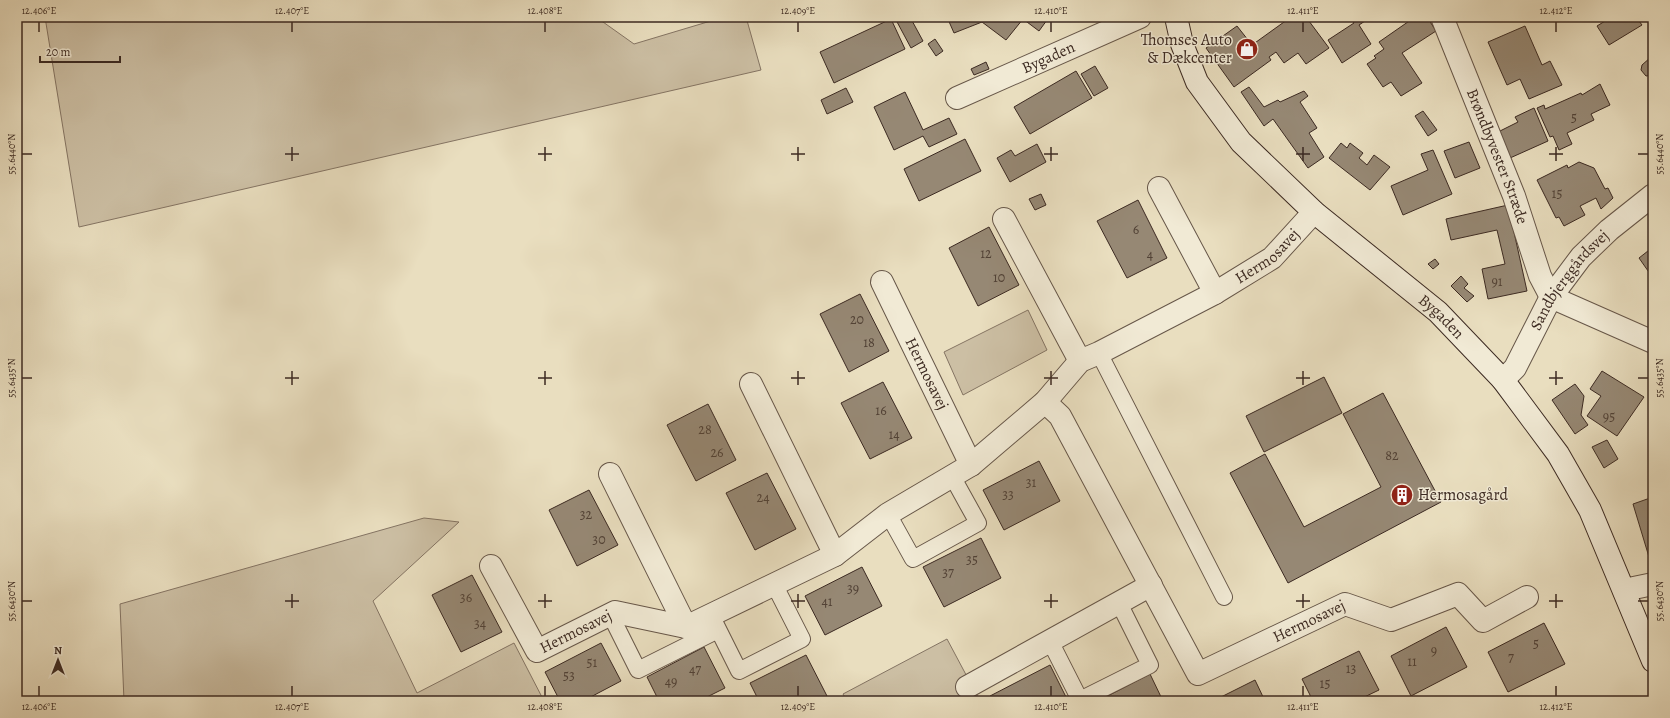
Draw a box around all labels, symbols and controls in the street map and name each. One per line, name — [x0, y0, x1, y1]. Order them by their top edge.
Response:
text: 12.406°E — [22, 4, 56, 17]
text: 12.407°E — [275, 4, 309, 17]
text: 12.408°E — [528, 4, 563, 17]
text: 12.409°E — [781, 4, 815, 17]
text: 12.410°E — [1034, 4, 1068, 17]
text: 12.411°E — [1287, 4, 1319, 17]
text: 12.412°E — [1540, 4, 1573, 17]
place label: Thomses Auto & Dækcenter — [1141, 29, 1232, 69]
street label: Bygaden — [1018, 36, 1079, 79]
shop icon: Thomses Auto & Dækcenter — [1234, 36, 1260, 62]
scale bar — [40, 38, 120, 64]
text: 20 m — [46, 44, 70, 60]
street label: Brøndbyvester Stræde — [1461, 85, 1533, 227]
house number: 5 — [1571, 108, 1577, 127]
text: 55.6440°N — [5, 134, 18, 174]
text: 55.6440°N — [1653, 134, 1666, 174]
house number: 15 — [1552, 184, 1562, 203]
house number: 6 — [1133, 220, 1139, 239]
street label: Hermosavej — [1231, 224, 1305, 289]
street label: Sandbjerggårdsvej — [1525, 225, 1614, 334]
house number: 12 — [980, 244, 992, 263]
house number: 4 — [1147, 245, 1153, 264]
house number: 10 — [993, 268, 1005, 287]
house number: 91 — [1491, 272, 1503, 291]
street label: Bygaden — [1414, 289, 1469, 344]
house number: 20 — [850, 310, 864, 329]
house number: 18 — [863, 333, 875, 352]
street label: Hermosavej — [900, 334, 954, 414]
text: 55.6435°N — [5, 358, 18, 398]
text: 55.6435°N — [1653, 358, 1666, 398]
house number: 16 — [875, 401, 887, 420]
house number: 95 — [1603, 407, 1615, 426]
house number: 28 — [698, 420, 712, 439]
house number: 14 — [888, 425, 900, 444]
house number: 26 — [710, 443, 724, 462]
house number: 82 — [1385, 446, 1399, 465]
house number: 31 — [1026, 473, 1037, 492]
building icon: Hermosagård — [1389, 482, 1415, 508]
place label: Hermosagård — [1418, 484, 1508, 506]
house number: 33 — [1002, 485, 1014, 504]
house number: 24 — [757, 488, 770, 507]
house number: 32 — [580, 505, 593, 524]
house number: 30 — [592, 530, 606, 549]
house number: 35 — [966, 550, 978, 569]
house number: 37 — [942, 563, 954, 582]
house number: 39 — [847, 579, 859, 598]
text: 55.6430°N — [5, 581, 18, 621]
text: 55.6430°N — [1653, 581, 1666, 621]
house number: 36 — [460, 588, 472, 607]
house number: 41 — [821, 592, 833, 611]
street label: Hermosavej — [1269, 594, 1349, 648]
street label: Hermosavej — [536, 604, 616, 659]
house number: 34 — [474, 614, 486, 633]
house number: 5 — [1533, 634, 1539, 653]
north arrow — [38, 640, 78, 680]
house number: 9 — [1431, 641, 1437, 660]
text: N — [54, 643, 62, 658]
house number: 7 — [1508, 648, 1514, 667]
house number: 11 — [1407, 652, 1417, 671]
house number: 51 — [587, 653, 598, 672]
house number: 13 — [1346, 659, 1356, 678]
house number: 47 — [689, 660, 701, 679]
house number: 53 — [563, 666, 575, 685]
house number: 49 — [665, 672, 677, 691]
house number: 15 — [1320, 674, 1330, 693]
text: 12.406°E — [22, 700, 56, 713]
text: 12.407°E — [275, 700, 309, 713]
text: 12.408°E — [528, 700, 563, 713]
text: 12.409°E — [781, 700, 815, 713]
text: 12.410°E — [1034, 700, 1068, 713]
text: 12.411°E — [1287, 700, 1319, 713]
text: 12.412°E — [1540, 700, 1573, 713]

